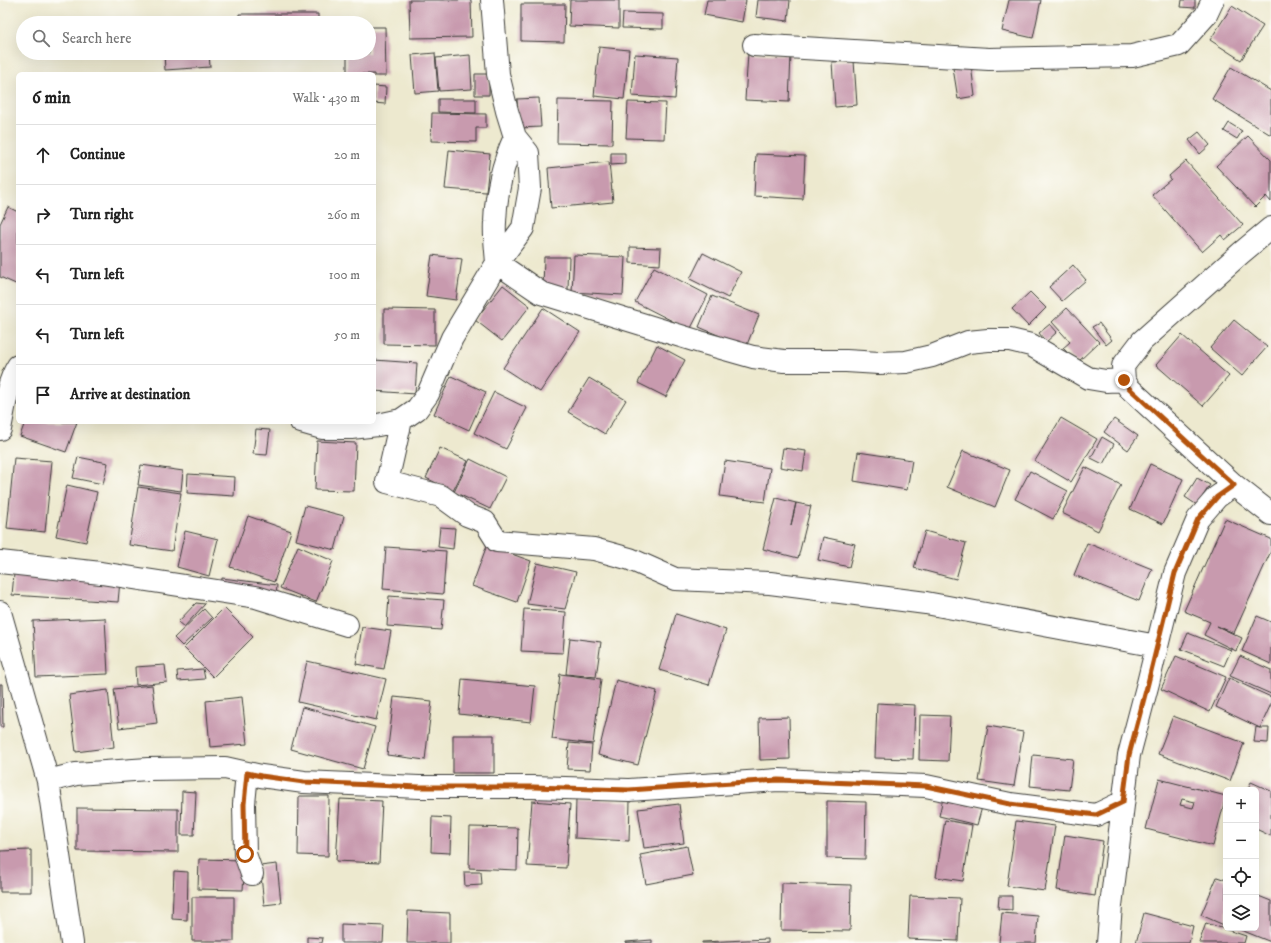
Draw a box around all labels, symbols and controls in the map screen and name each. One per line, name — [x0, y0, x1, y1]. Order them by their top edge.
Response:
search box — [16, 16, 376, 60]
icon: search — [30, 27, 52, 49]
text: Search here — [62, 29, 131, 48]
text: 6 min — [32, 87, 71, 109]
text: Walk · 430 m — [292, 90, 360, 106]
icon: ahead — [32, 144, 54, 166]
text: Continue — [70, 145, 125, 164]
text: 20 m — [334, 147, 360, 163]
icon: right — [32, 204, 54, 226]
text: Turn right — [70, 205, 133, 224]
text: 260 m — [327, 207, 360, 223]
icon: left — [32, 264, 54, 286]
text: Turn left — [70, 265, 124, 284]
text: 100 m — [329, 267, 360, 283]
icon: left — [32, 324, 54, 346]
text: Turn left — [70, 325, 124, 344]
text: 50 m — [334, 327, 360, 343]
route end — [1115, 371, 1133, 389]
icon: arrive — [32, 384, 54, 406]
text: Arrive at destination — [70, 385, 190, 404]
map controls — [1223, 787, 1259, 931]
button: + — [1223, 787, 1259, 823]
button: − — [1223, 823, 1259, 859]
route start — [236, 845, 254, 863]
button: locate — [1223, 859, 1259, 895]
button: layers — [1223, 895, 1259, 931]

